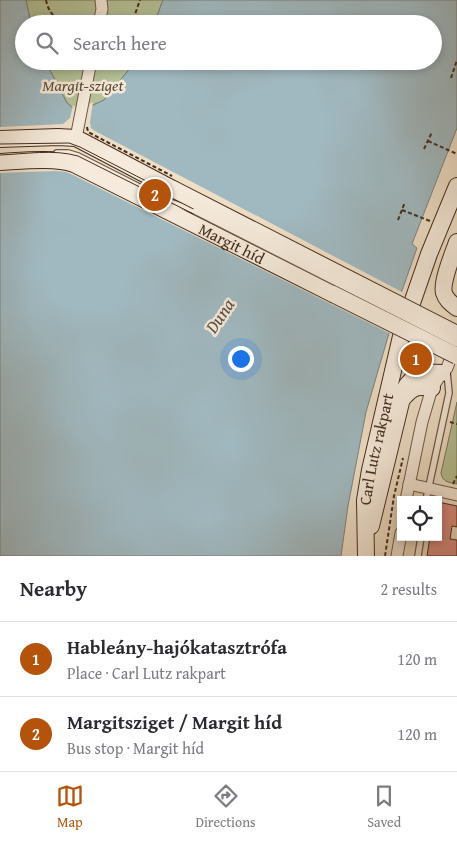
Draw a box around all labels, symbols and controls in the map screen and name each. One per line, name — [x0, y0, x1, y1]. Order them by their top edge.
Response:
search box — [15, 15, 442, 70]
icon: search — [33, 29, 61, 57]
text: Search here — [73, 29, 167, 57]
park label: Margit-sziget — [42, 73, 125, 97]
pin: 2 — [139, 176, 171, 214]
street label: Margit híd — [195, 217, 269, 270]
water label: Duna — [198, 292, 241, 339]
pin: 1 — [400, 340, 432, 378]
your location — [228, 346, 254, 372]
street label: Carl Lutz rakpart — [353, 390, 400, 505]
map controls — [397, 496, 442, 541]
button: locate — [397, 496, 442, 541]
text: Nearby — [20, 573, 87, 604]
text: 2 results — [380, 577, 437, 601]
text: Hableány-hajókatasztrófa — [67, 633, 287, 661]
text: 1 — [32, 647, 40, 671]
text: 120 m — [397, 647, 437, 671]
text: Place · Carl Lutz rakpart — [67, 661, 226, 685]
text: Margitsziget / Margit híd — [67, 708, 282, 736]
text: 2 — [32, 722, 40, 746]
text: 120 m — [397, 722, 437, 746]
text: Bus stop · Margit híd — [67, 736, 204, 760]
tab: Map — [56, 782, 84, 832]
tab: Directions — [195, 782, 256, 832]
tab: Saved — [367, 782, 401, 832]

